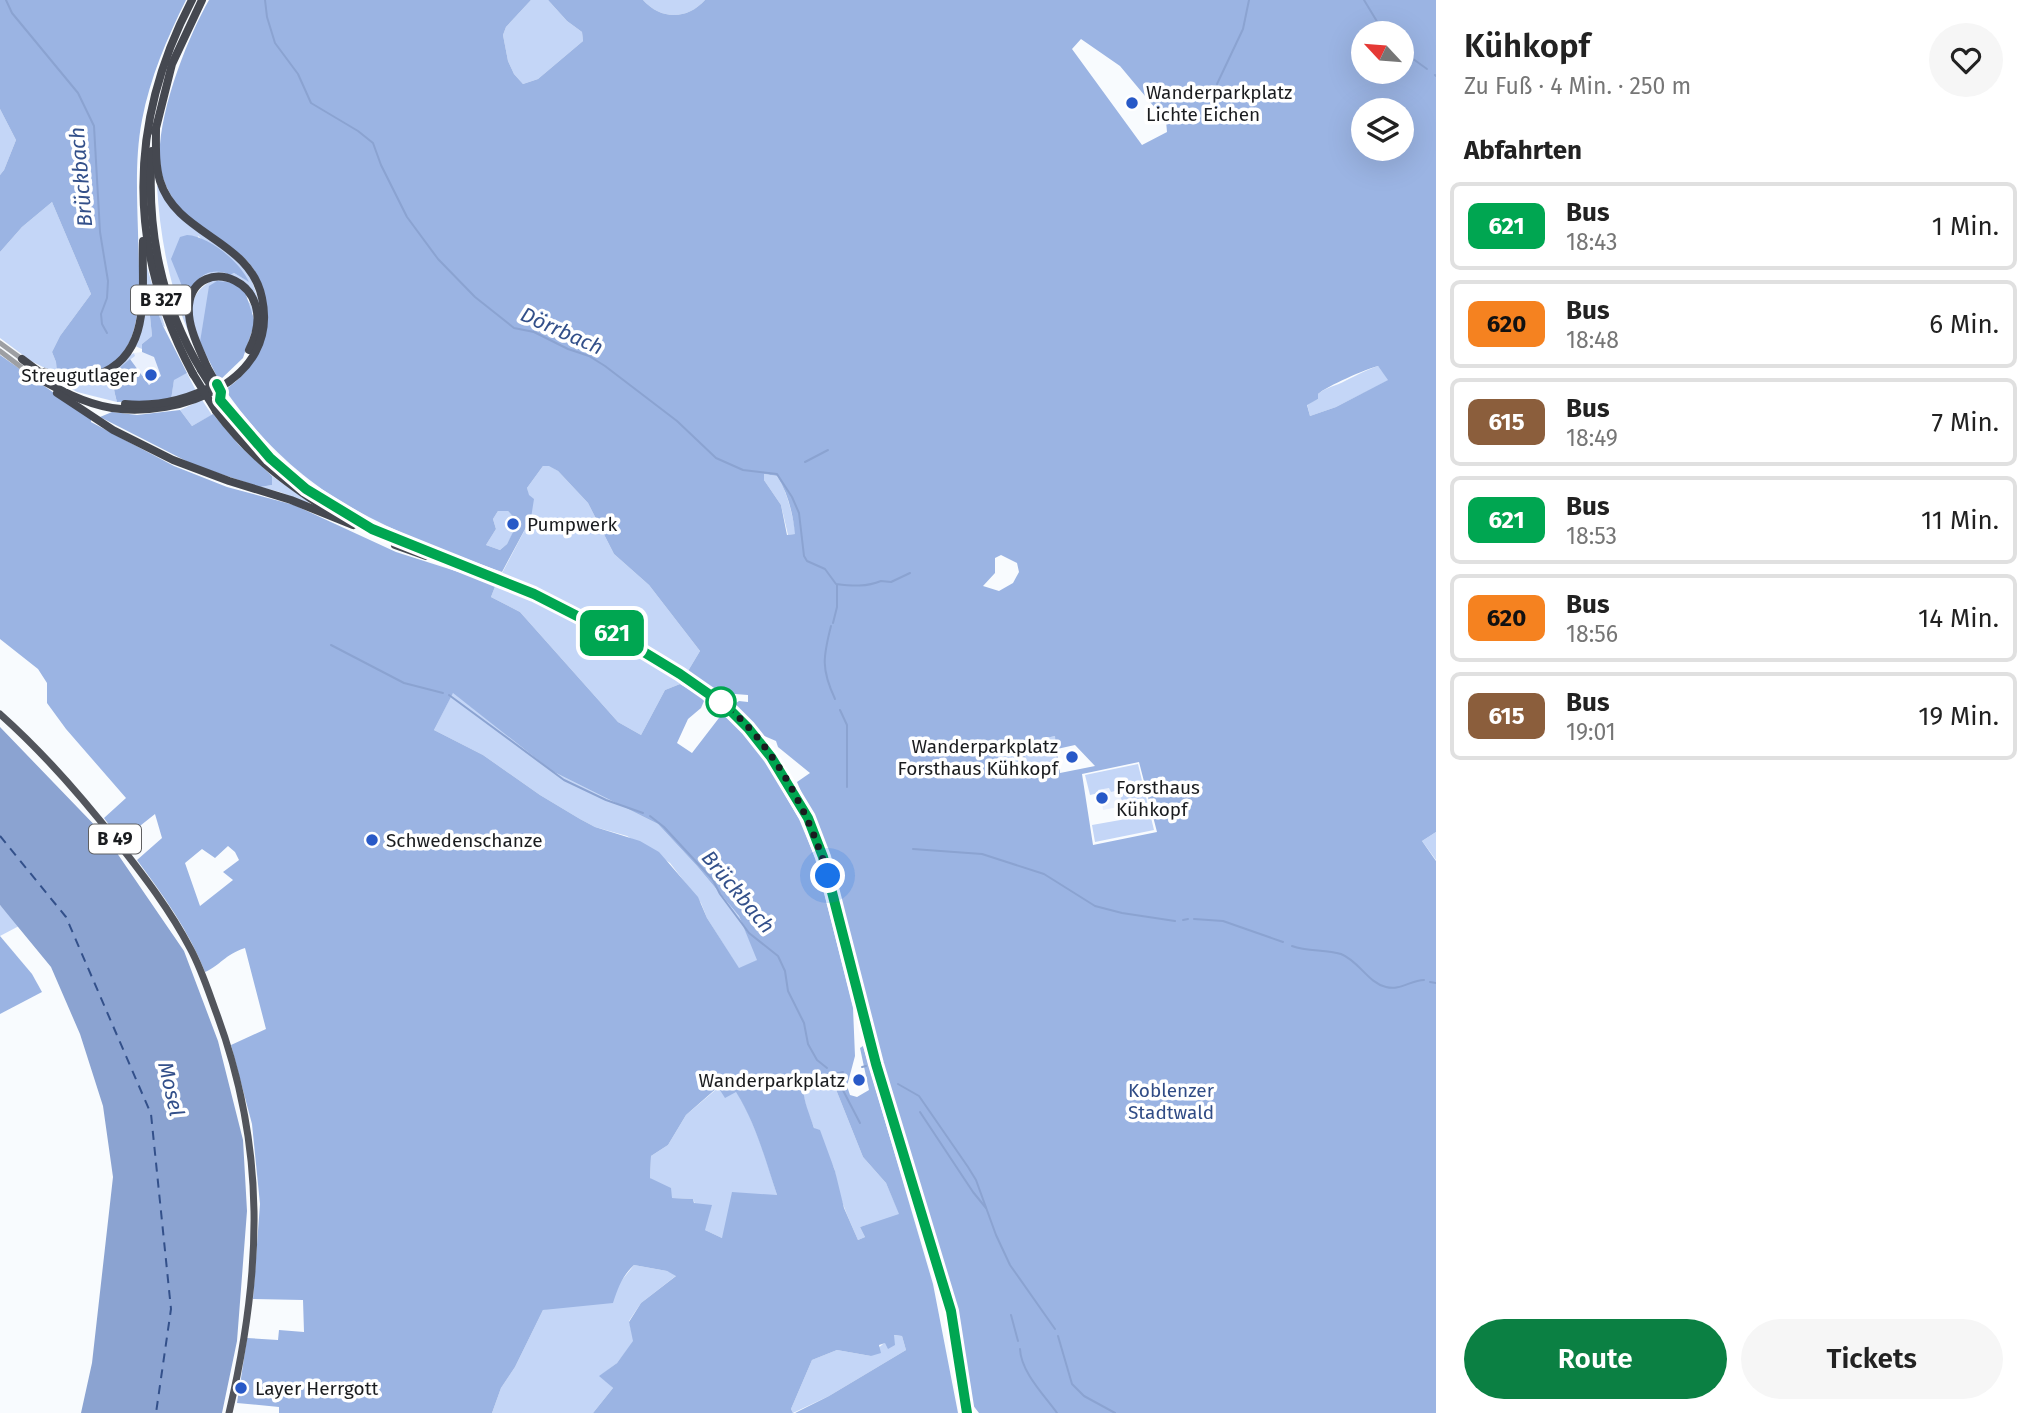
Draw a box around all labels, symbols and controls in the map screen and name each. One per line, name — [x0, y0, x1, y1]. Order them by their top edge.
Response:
north arrow — [1351, 21, 1414, 84]
map controls — [1351, 21, 1414, 161]
button: heart — [1929, 23, 2003, 97]
text: Kühkopf — [1464, 26, 1590, 66]
text: Zu Fuß · 4 Min. · 250 m — [1464, 72, 1691, 100]
place label: Wanderparkplatz Lichte Eichen — [1146, 81, 1292, 126]
marker: Wanderparkplatz Lichte Eichen — [1124, 95, 1140, 111]
button: layers — [1351, 98, 1414, 161]
water label: Brückbach — [64, 126, 98, 228]
text: Abfahrten — [1464, 135, 1582, 166]
text: Bus — [1566, 197, 1609, 228]
text: 1 Min. — [1932, 211, 1999, 242]
text: 621 — [1488, 212, 1525, 240]
text: 18:43 — [1566, 228, 1617, 256]
road number: B 327 — [131, 286, 191, 314]
text: Bus — [1566, 295, 1609, 326]
water label: Dörrbach — [517, 301, 607, 361]
text: 6 Min. — [1929, 309, 1999, 340]
text: 620 — [1487, 310, 1526, 338]
text: 18:48 — [1566, 326, 1619, 354]
place label: Streugutlager — [21, 364, 138, 387]
marker: Streugutlager — [143, 367, 159, 383]
text: Bus — [1566, 393, 1609, 424]
text: 7 Min. — [1932, 407, 1999, 438]
text: 615 — [1488, 408, 1525, 436]
text: 18:49 — [1566, 424, 1618, 452]
text: Bus — [1566, 491, 1609, 522]
text: 11 Min. — [1921, 505, 1999, 536]
text: 621 — [1488, 506, 1525, 534]
place label: Pumpwerk — [527, 513, 617, 536]
marker: Pumpwerk — [505, 516, 521, 532]
text: 18:53 — [1566, 522, 1617, 550]
text: Bus — [1566, 589, 1609, 620]
text: 14 Min. — [1918, 603, 1999, 634]
text: 620 — [1487, 604, 1526, 632]
line badge: 621 — [572, 610, 652, 656]
text: 621 — [594, 619, 630, 647]
text: 18:56 — [1566, 620, 1618, 648]
unlabelled marker — [706, 687, 736, 717]
text: Bus — [1566, 687, 1609, 718]
text: 19 Min. — [1918, 701, 1999, 732]
text: 615 — [1488, 702, 1525, 730]
text: 19:01 — [1566, 718, 1616, 746]
place label: Wanderparkplatz Forsthaus Kühkopf — [898, 735, 1060, 780]
marker: Wanderparkplatz Forsthaus Kühkopf — [1064, 749, 1080, 765]
place label: Forsthaus Kühkopf — [1116, 776, 1200, 821]
marker: Forsthaus Kühkopf — [1094, 790, 1110, 806]
road number: B 49 — [89, 824, 141, 854]
place label: Schwedenschanze — [386, 829, 543, 852]
marker: Schwedenschanze — [364, 832, 380, 848]
water label: Brückbach — [696, 845, 780, 939]
your location — [810, 858, 845, 893]
water label: Mosel — [152, 1059, 190, 1119]
place label: Wanderparkplatz — [699, 1069, 845, 1092]
marker: Wanderparkplatz — [851, 1072, 867, 1088]
park label: Koblenzer Stadtwald — [1128, 1079, 1215, 1124]
button: Route — [1464, 1319, 1727, 1399]
button: Tickets — [1741, 1319, 2003, 1399]
place label: Layer Herrgott — [255, 1377, 379, 1400]
marker: Layer Herrgott — [233, 1380, 249, 1396]

